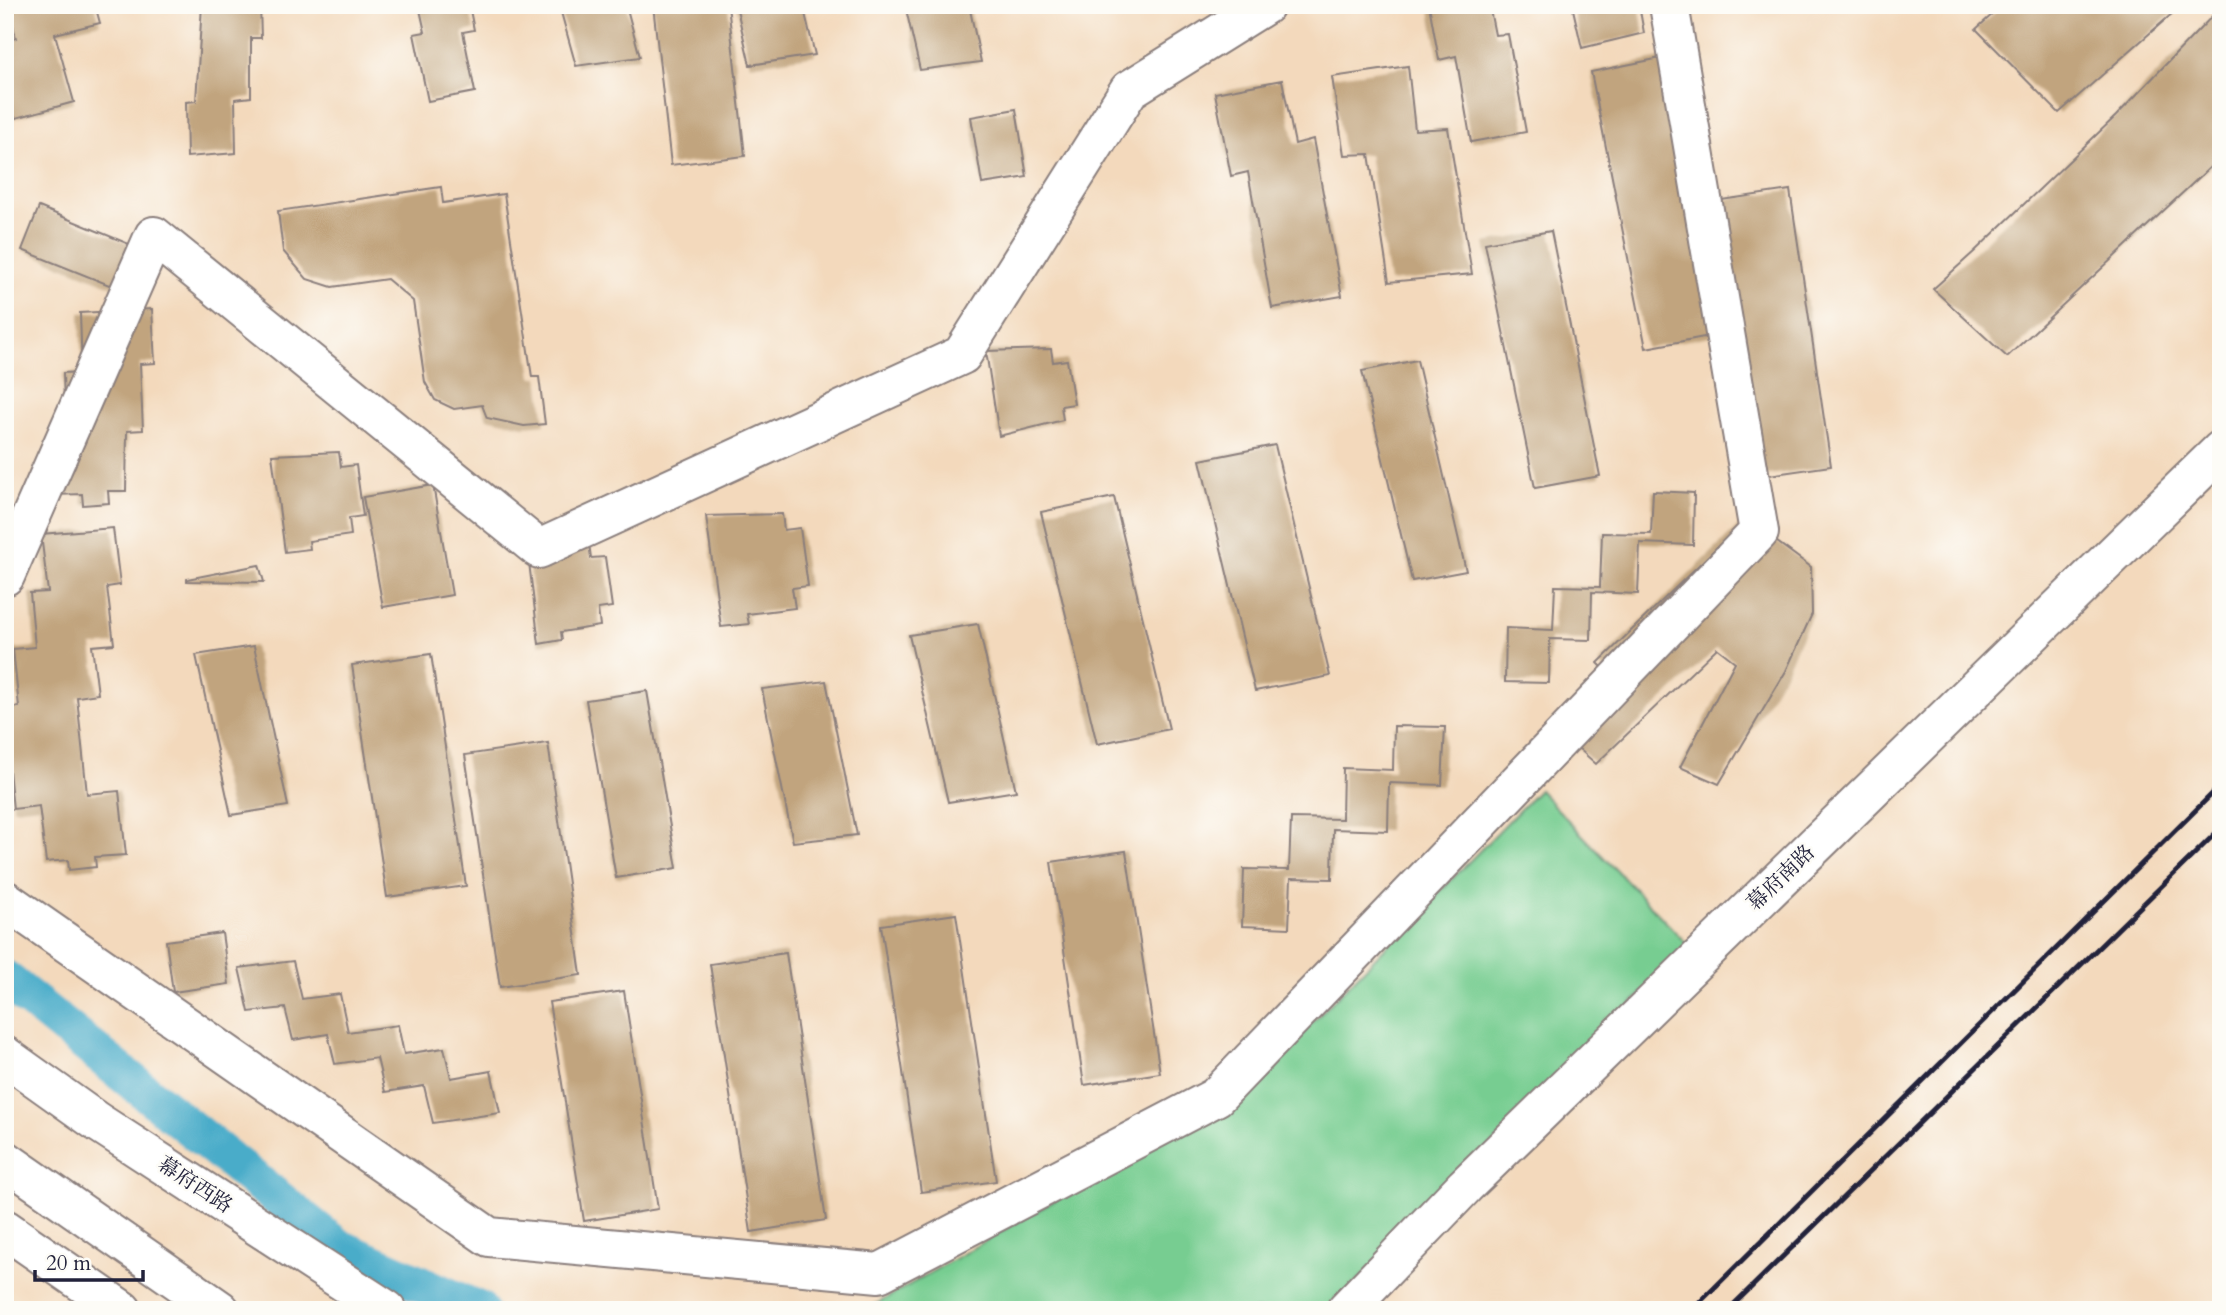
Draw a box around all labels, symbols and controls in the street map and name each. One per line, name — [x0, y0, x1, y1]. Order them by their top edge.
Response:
street label: 幕府南路 — [1741, 838, 1821, 918]
street label: 幕府西路 — [152, 1150, 238, 1220]
scale bar — [35, 1238, 144, 1282]
text: 20 m — [46, 1249, 91, 1278]

